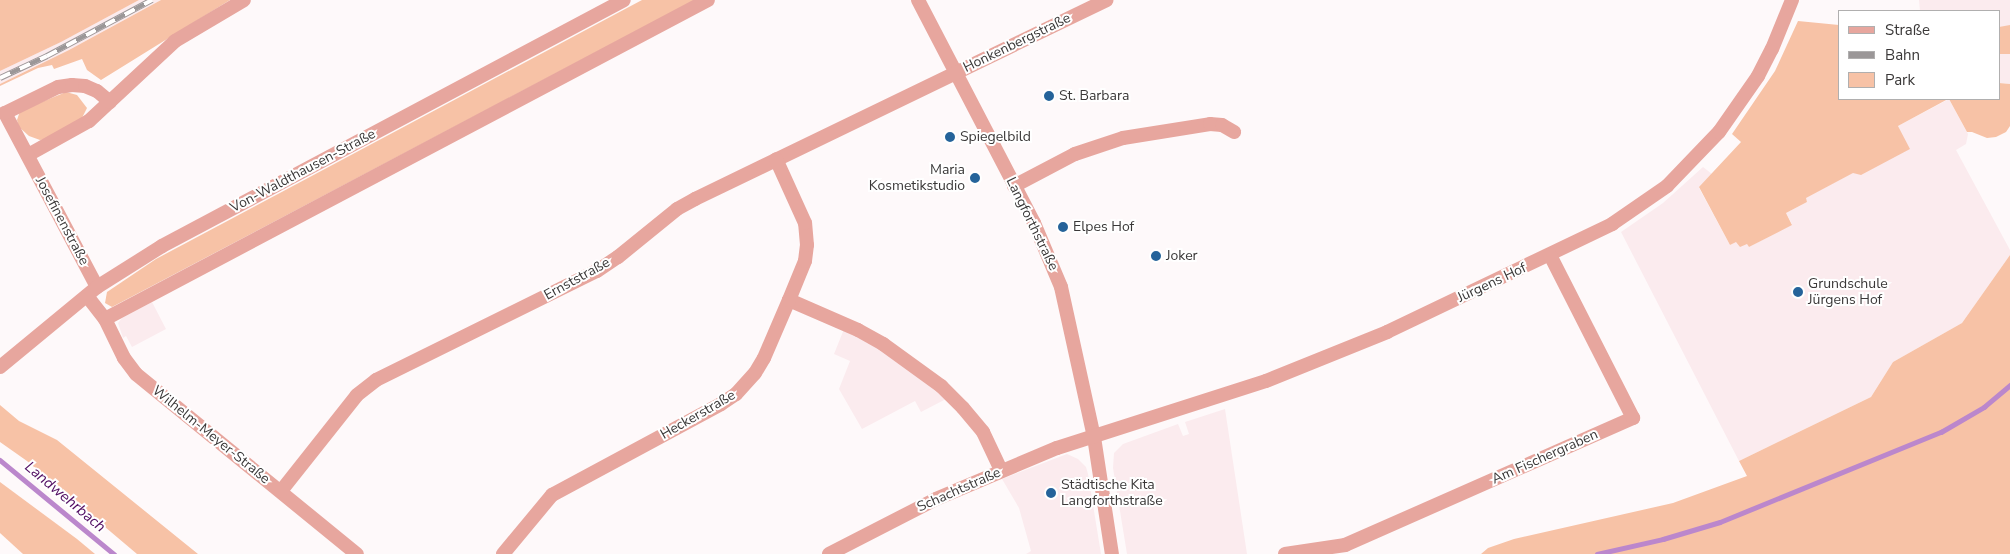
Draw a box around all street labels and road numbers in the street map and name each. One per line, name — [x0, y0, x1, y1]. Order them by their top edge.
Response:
street label: Honkenbergstraße — [961, 10, 1073, 76]
street label: Von-Waldthausen-Straße — [228, 126, 378, 216]
street label: Josefinenstraße — [32, 174, 92, 268]
street label: Langforthstraße — [1002, 175, 1062, 273]
street label: Ernststraße — [541, 254, 613, 304]
street label: Jürgens Hof — [1455, 260, 1529, 306]
street label: Wilhelm-Meyer-Straße — [149, 382, 273, 488]
street label: Heckerstraße — [658, 387, 738, 443]
street label: Am Fischergraben — [1489, 426, 1601, 488]
street label: Schachtstraße — [915, 464, 1003, 516]

